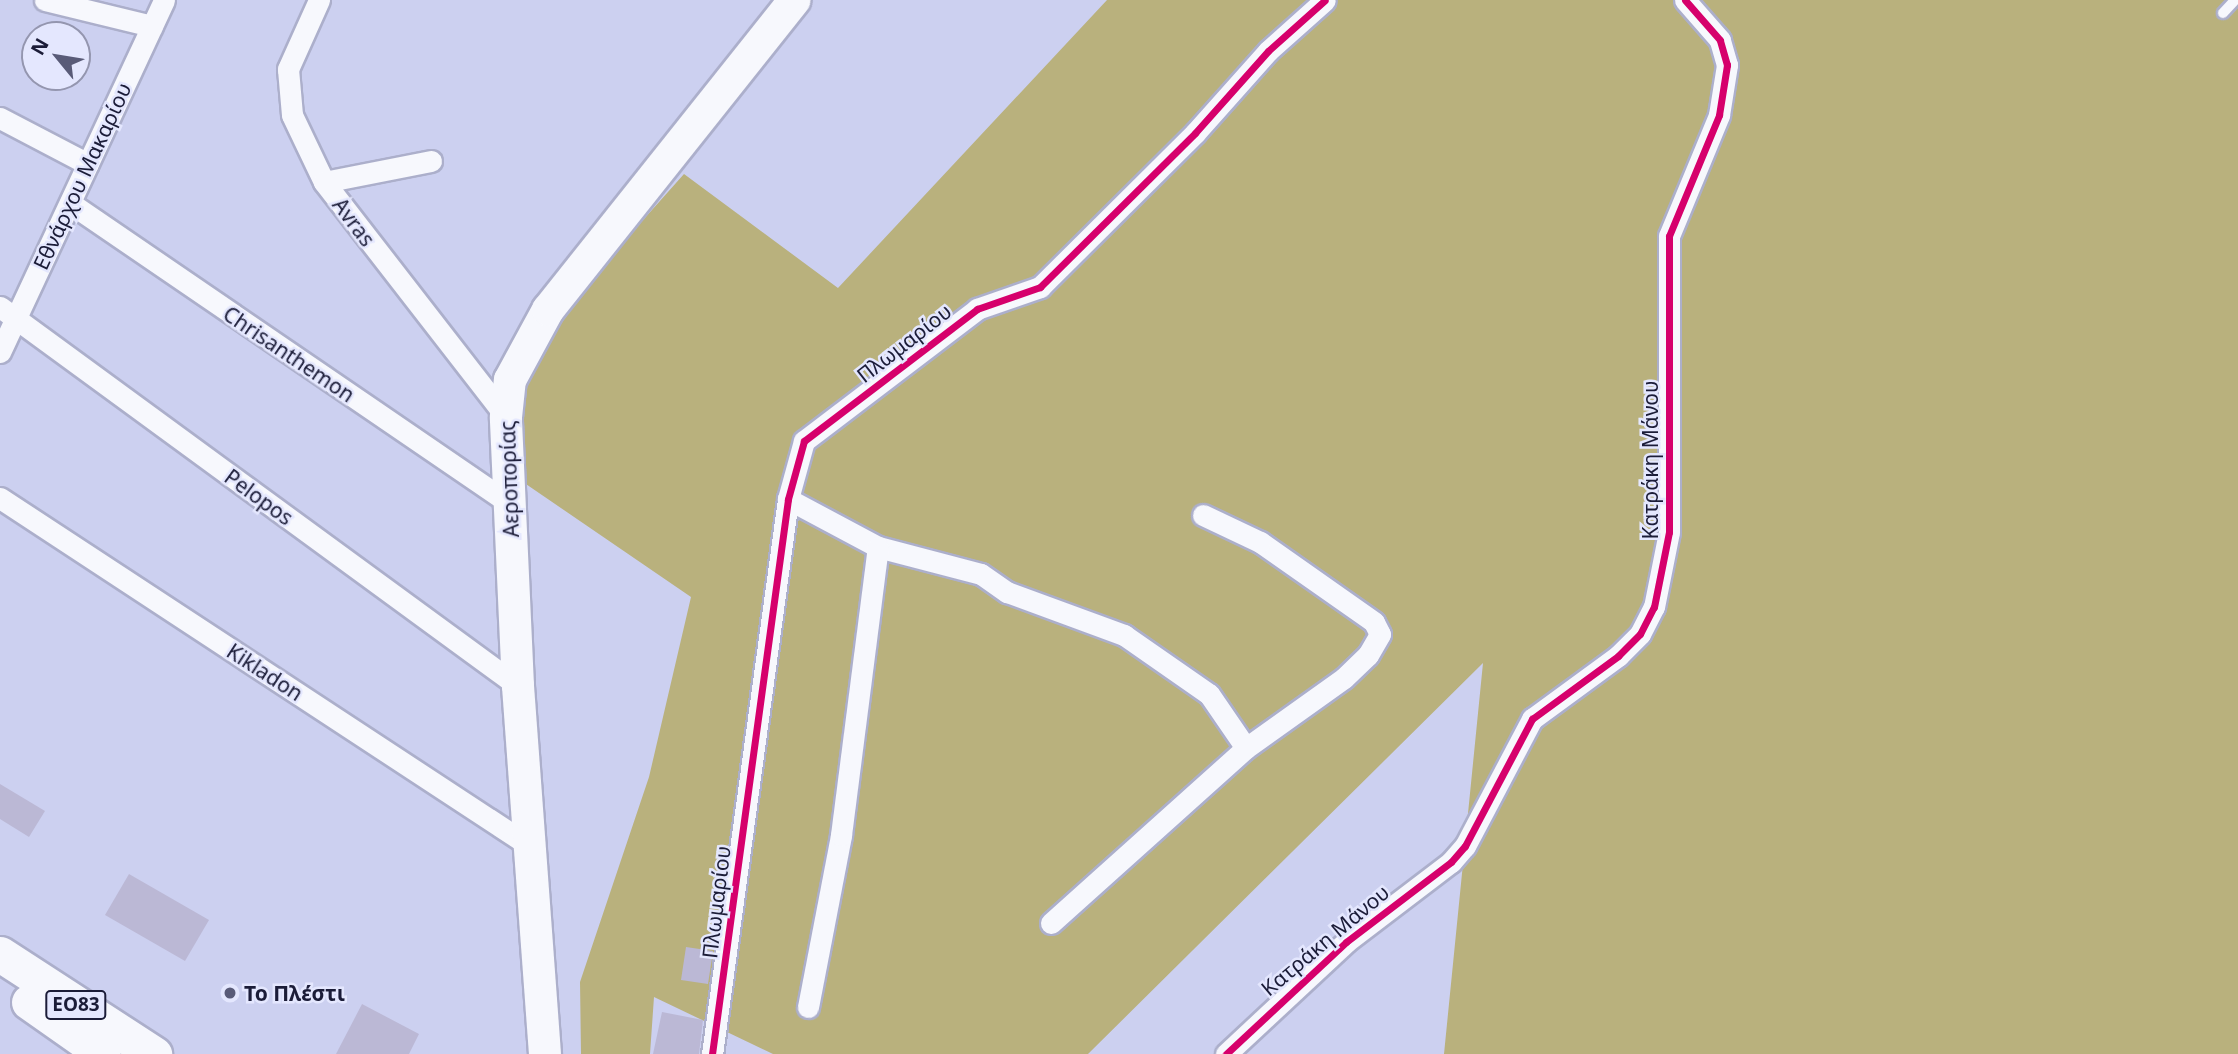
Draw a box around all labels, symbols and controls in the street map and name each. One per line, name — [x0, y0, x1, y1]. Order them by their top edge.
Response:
north arrow — [21, 21, 91, 91]
text: N — [24, 33, 55, 60]
street label: Εθνάρχου Μακαρίου — [28, 78, 136, 274]
street label: Avras — [328, 193, 380, 251]
street label: Πλωμαρίου — [852, 298, 956, 388]
street label: Chrisanthemon — [219, 301, 359, 407]
street label: Κατράκη Μάνου — [1637, 380, 1663, 540]
street label: Αεροπορίας — [494, 420, 524, 538]
street label: Pelopos — [220, 464, 298, 530]
street label: Kikladon — [222, 638, 308, 706]
street label: Πλωμαρίου — [697, 844, 735, 960]
street label: Κατράκη Μάνου — [1256, 879, 1394, 1001]
place label: Το Πλέστι — [244, 980, 345, 1006]
marker: Το Πλέστι — [222, 985, 238, 1001]
road number: ΕΟ83 — [44, 990, 108, 1021]

